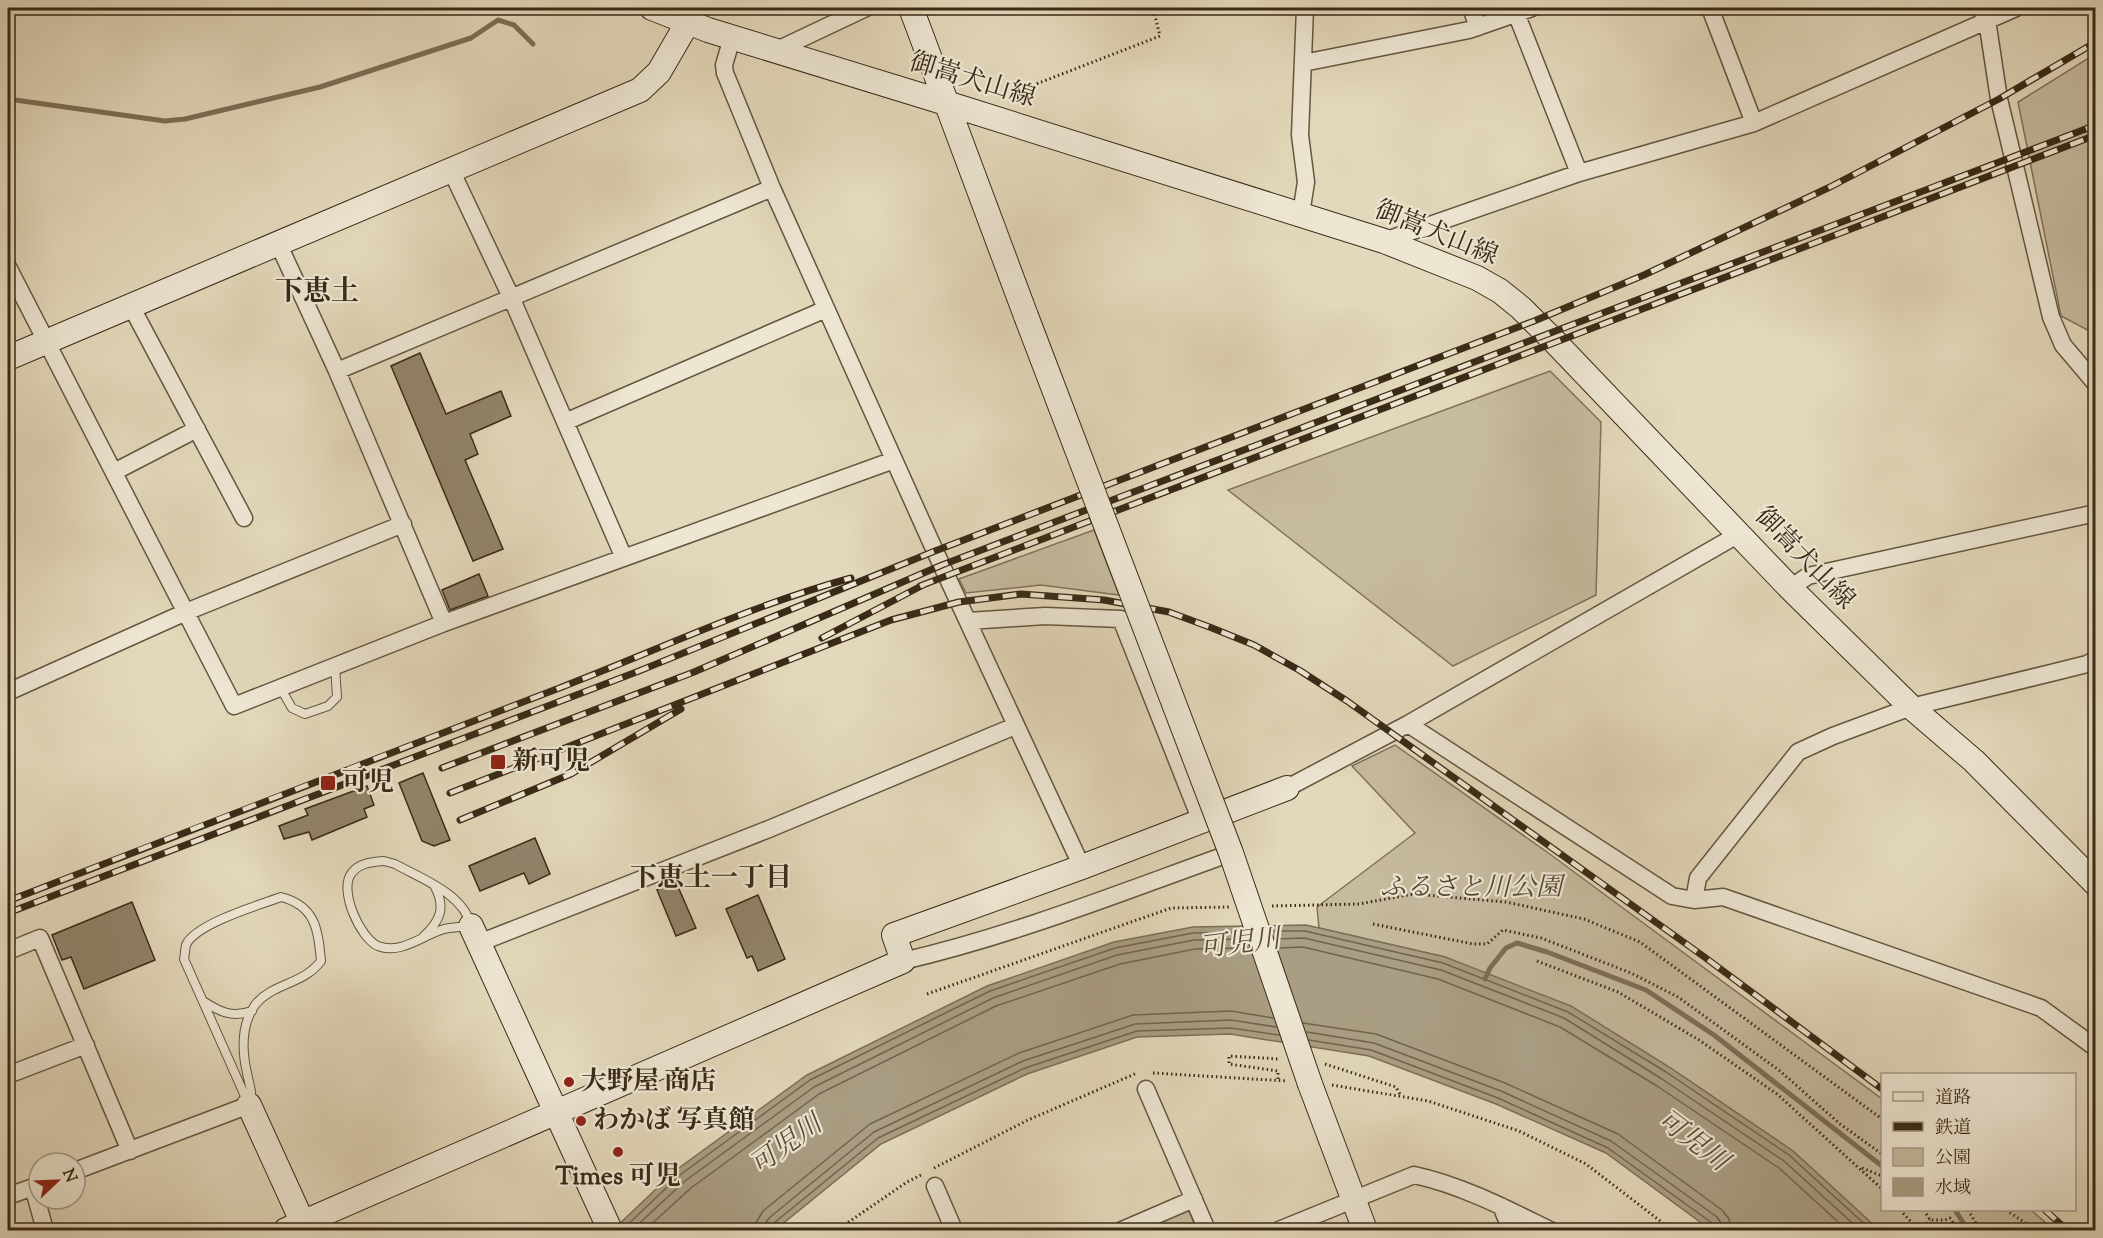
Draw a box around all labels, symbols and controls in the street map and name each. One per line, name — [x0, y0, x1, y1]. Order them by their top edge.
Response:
street label: 御嵩犬山線 — [904, 44, 1040, 118]
street label: 御嵩犬山線 — [1369, 192, 1503, 276]
district label: 下恵土 — [275, 273, 359, 313]
street label: 御嵩犬山線 — [1746, 499, 1862, 619]
place label: 新可児 — [512, 744, 590, 781]
marker: 新可児 — [489, 753, 507, 771]
place label: 可児 — [342, 765, 394, 802]
marker: 可児 — [319, 774, 337, 792]
district label: 下恵土一丁目 — [630, 860, 792, 899]
park label: ふるさと川公園 — [1380, 870, 1566, 907]
water label: 可児川 — [1197, 920, 1286, 969]
place label: 大野屋 商店 — [581, 1064, 717, 1101]
legend — [1881, 1073, 2076, 1211]
marker: 大野屋 商店 — [562, 1075, 576, 1089]
text: 道路 — [1935, 1086, 1971, 1112]
water label: 可児川 — [1648, 1102, 1738, 1184]
place label: わかば 写真館 — [593, 1103, 755, 1140]
water label: 可児川 — [743, 1105, 834, 1186]
marker: わかば 写真館 — [574, 1114, 588, 1128]
text: 鉄道 — [1935, 1116, 1971, 1142]
marker: Times 可児 — [611, 1145, 625, 1159]
text: 公園 — [1935, 1146, 1971, 1172]
north arrow — [27, 1151, 87, 1211]
place label: Times 可児 — [555, 1159, 681, 1196]
text: N — [55, 1166, 82, 1187]
text: 水域 — [1935, 1176, 1971, 1202]

